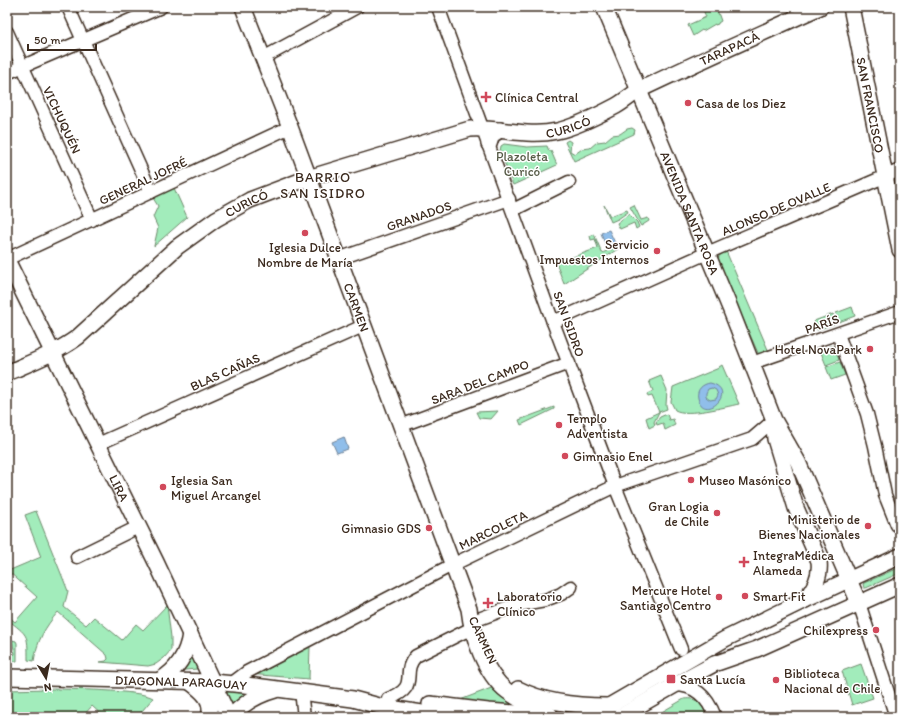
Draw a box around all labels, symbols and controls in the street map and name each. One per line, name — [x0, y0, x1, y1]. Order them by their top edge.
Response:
scale bar — [28, 26, 96, 52]
street label: TARAPACÁ — [697, 28, 762, 68]
text: 50 m — [34, 33, 60, 47]
street label: SAN FRANCISCO — [854, 56, 888, 154]
street label: VICHUQUÉN — [40, 84, 84, 156]
place label: Clínica Central — [495, 90, 579, 105]
marker: Clínica Central — [480, 91, 492, 103]
place label: Casa de los Diez — [696, 96, 786, 111]
marker: Casa de los Diez — [683, 98, 693, 108]
street label: CURICÓ — [545, 112, 593, 140]
park label: Plazoleta Curicó — [496, 149, 548, 179]
street label: AVENIDA SANTA ROSA — [658, 149, 723, 277]
street label: GENERAL JOFRÉ — [97, 154, 189, 208]
district label: BARRIO SAN ISIDRO — [280, 169, 366, 202]
street label: ALONSO DE OVALLE — [719, 179, 833, 239]
street label: CURICÓ — [222, 186, 270, 220]
street label: GRANADOS — [385, 198, 453, 234]
marker: Iglesia Dulce Nombre de María — [300, 228, 310, 238]
place label: Servicio Impuestos Internos — [539, 237, 649, 267]
place label: Iglesia Dulce Nombre de María — [257, 240, 353, 270]
marker: Servicio Impuestos Internos — [652, 246, 662, 256]
street label: CARMEN — [341, 281, 373, 334]
street label: SAN ISIDRO — [550, 289, 588, 359]
street label: PARÍS — [803, 311, 841, 337]
place label: Hotel NovaPark — [775, 342, 862, 357]
marker: Hotel NovaPark — [865, 344, 875, 354]
street label: BLAS CAÑAS — [188, 350, 262, 394]
street label: SARA DEL CAMPO — [429, 356, 531, 408]
place label: Templo Adventista — [567, 411, 628, 441]
marker: Templo Adventista — [554, 420, 564, 430]
place label: Gimnasio Enel — [573, 449, 653, 464]
marker: Gimnasio Enel — [560, 451, 570, 461]
street label: LIRA — [107, 472, 133, 504]
place label: Iglesia San Miguel Arcangel — [171, 473, 261, 503]
place label: Museo Masónico — [699, 473, 791, 488]
marker: Museo Masónico — [686, 475, 696, 485]
marker: Iglesia San Miguel Arcangel — [158, 482, 168, 492]
place label: Gran Logia de Chile — [648, 499, 709, 529]
street label: MARCOLETA — [457, 507, 530, 553]
marker: Gran Logia de Chile — [712, 508, 722, 518]
place label: Ministerio de Bienes Nacionales — [758, 512, 860, 542]
place label: Gimnasio GDS — [341, 521, 421, 536]
marker: Ministerio de Bienes Nacionales — [863, 521, 873, 531]
marker: Gimnasio GDS — [424, 523, 434, 533]
place label: IntegraMédica Alameda — [753, 548, 834, 578]
marker: IntegraMédica Alameda — [738, 556, 750, 568]
place label: Mercure Hotel Santiago Centro — [620, 583, 711, 613]
place label: Laboratorio Clínico — [497, 589, 562, 619]
place label: Smart Fit — [753, 589, 806, 604]
marker: Smart Fit — [740, 591, 750, 601]
marker: Mercure Hotel Santiago Centro — [714, 592, 724, 602]
marker: Laboratorio Clínico — [482, 597, 494, 609]
street label: CARMEN — [465, 614, 501, 666]
place label: Chilexpress — [803, 623, 868, 638]
marker: Chilexpress — [871, 625, 881, 635]
north arrow — [26, 658, 66, 698]
place label: Biblioteca Nacional de Chile — [784, 666, 880, 696]
street label: DIAGONAL PARAGUAY — [115, 672, 248, 693]
place label: Santa Lucía — [680, 672, 746, 687]
marker: Santa Lucía — [665, 673, 677, 685]
marker: Biblioteca Nacional de Chile — [771, 675, 781, 685]
text: N — [43, 680, 52, 694]

